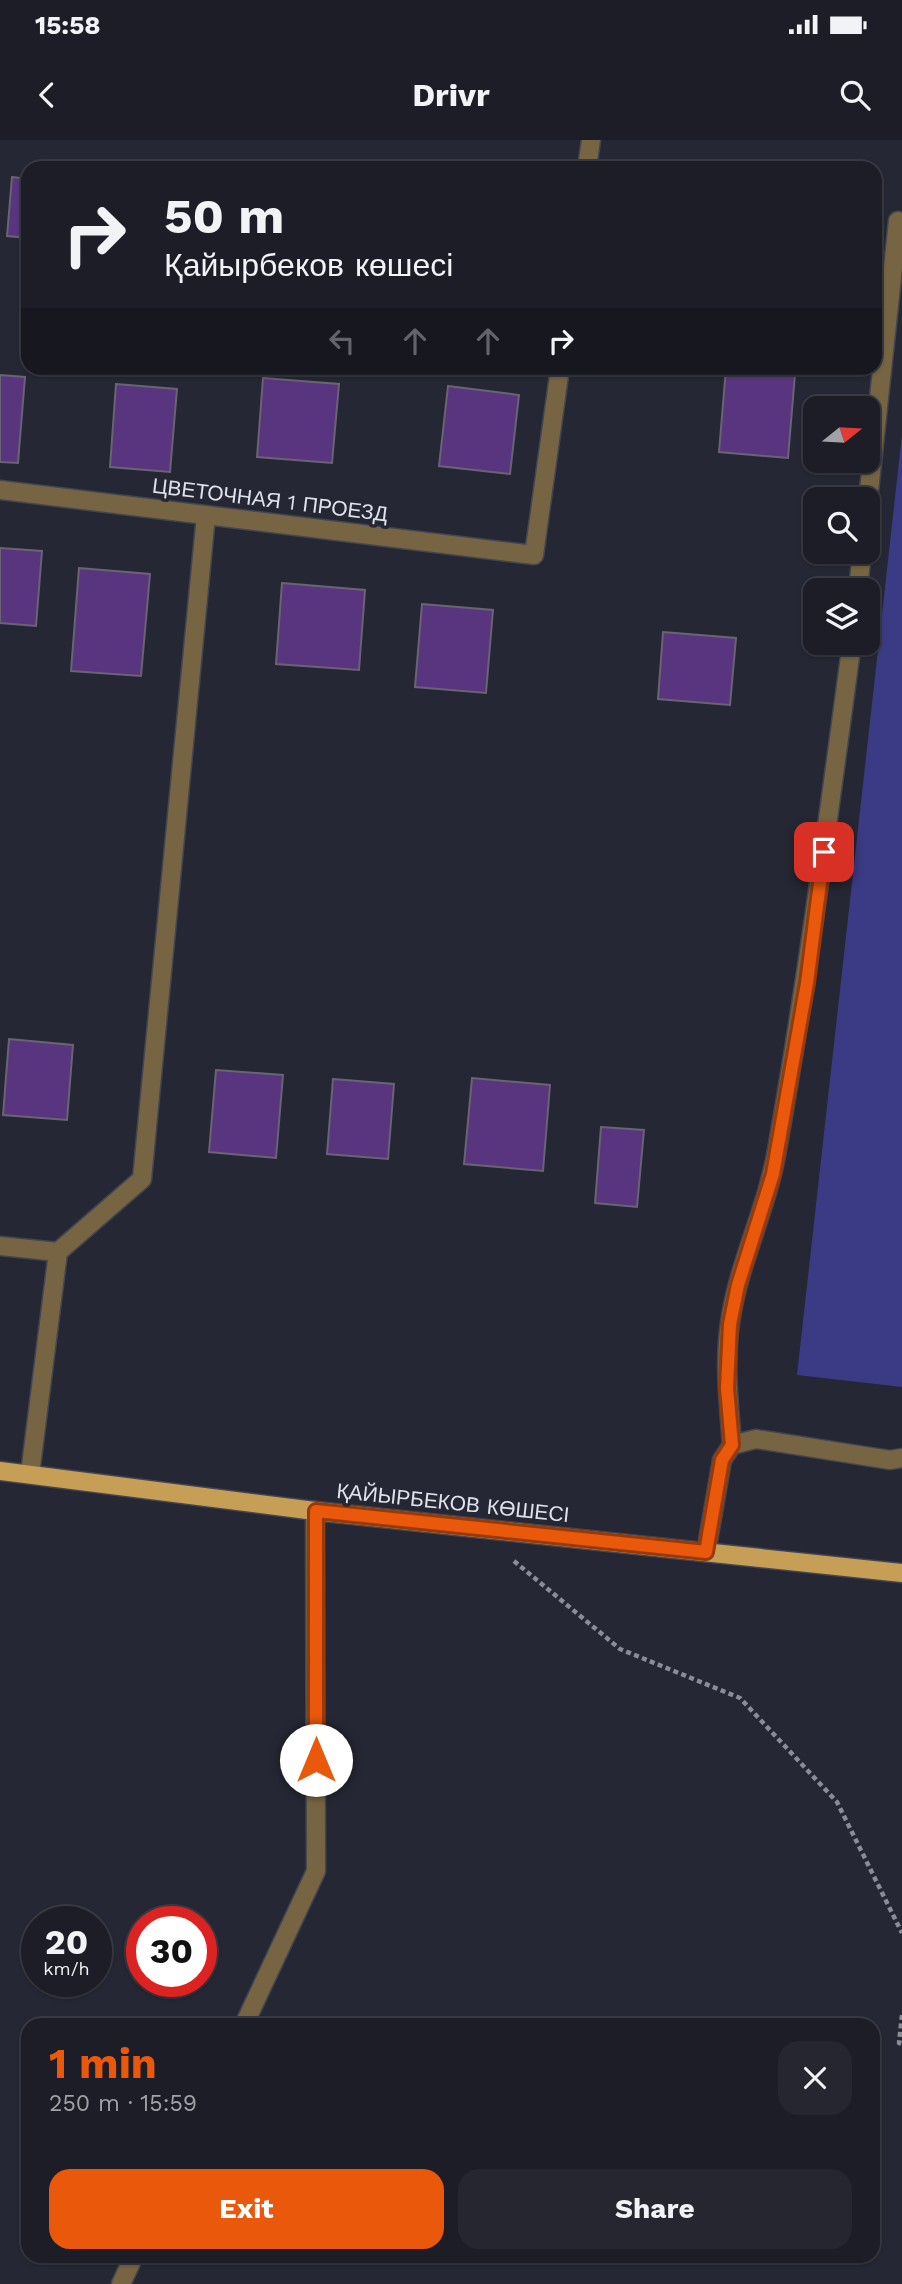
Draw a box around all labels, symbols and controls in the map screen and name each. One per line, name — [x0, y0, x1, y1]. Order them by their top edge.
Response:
text: 15:58 — [35, 10, 101, 40]
icon: back — [28, 76, 66, 114]
text: Drivr — [412, 76, 490, 114]
icon: search — [836, 76, 874, 114]
text: 50 m — [164, 187, 284, 245]
icon: right — [49, 189, 140, 280]
text: Қайырбеков көшесі — [164, 246, 453, 284]
icon: left — [323, 322, 361, 360]
icon: ahead — [396, 322, 434, 360]
icon: ahead — [469, 322, 507, 360]
icon: right — [542, 322, 580, 360]
north arrow — [803, 396, 880, 472]
map controls — [803, 396, 880, 655]
street label: ЦВЕТОЧНАЯ 1 ПРОЕЗД — [151, 473, 389, 526]
button: search — [803, 487, 880, 564]
button: layers — [803, 578, 880, 655]
pin — [794, 822, 854, 882]
icon: arrive — [805, 833, 843, 871]
street label: ҚАЙЫРБЕКОВ КӨШЕСІ — [335, 1478, 571, 1527]
position arrow — [279, 1723, 353, 1797]
speed limit sign: 30 — [126, 1906, 217, 1997]
text: 20 — [45, 1921, 88, 1963]
text: km/h — [43, 1958, 90, 1979]
text: 1 min — [49, 2039, 157, 2088]
button: close — [778, 2041, 852, 2115]
text: 250 m · 15:59 — [49, 2090, 197, 2117]
button: Exit — [49, 2169, 444, 2249]
button: Share — [458, 2169, 852, 2249]

